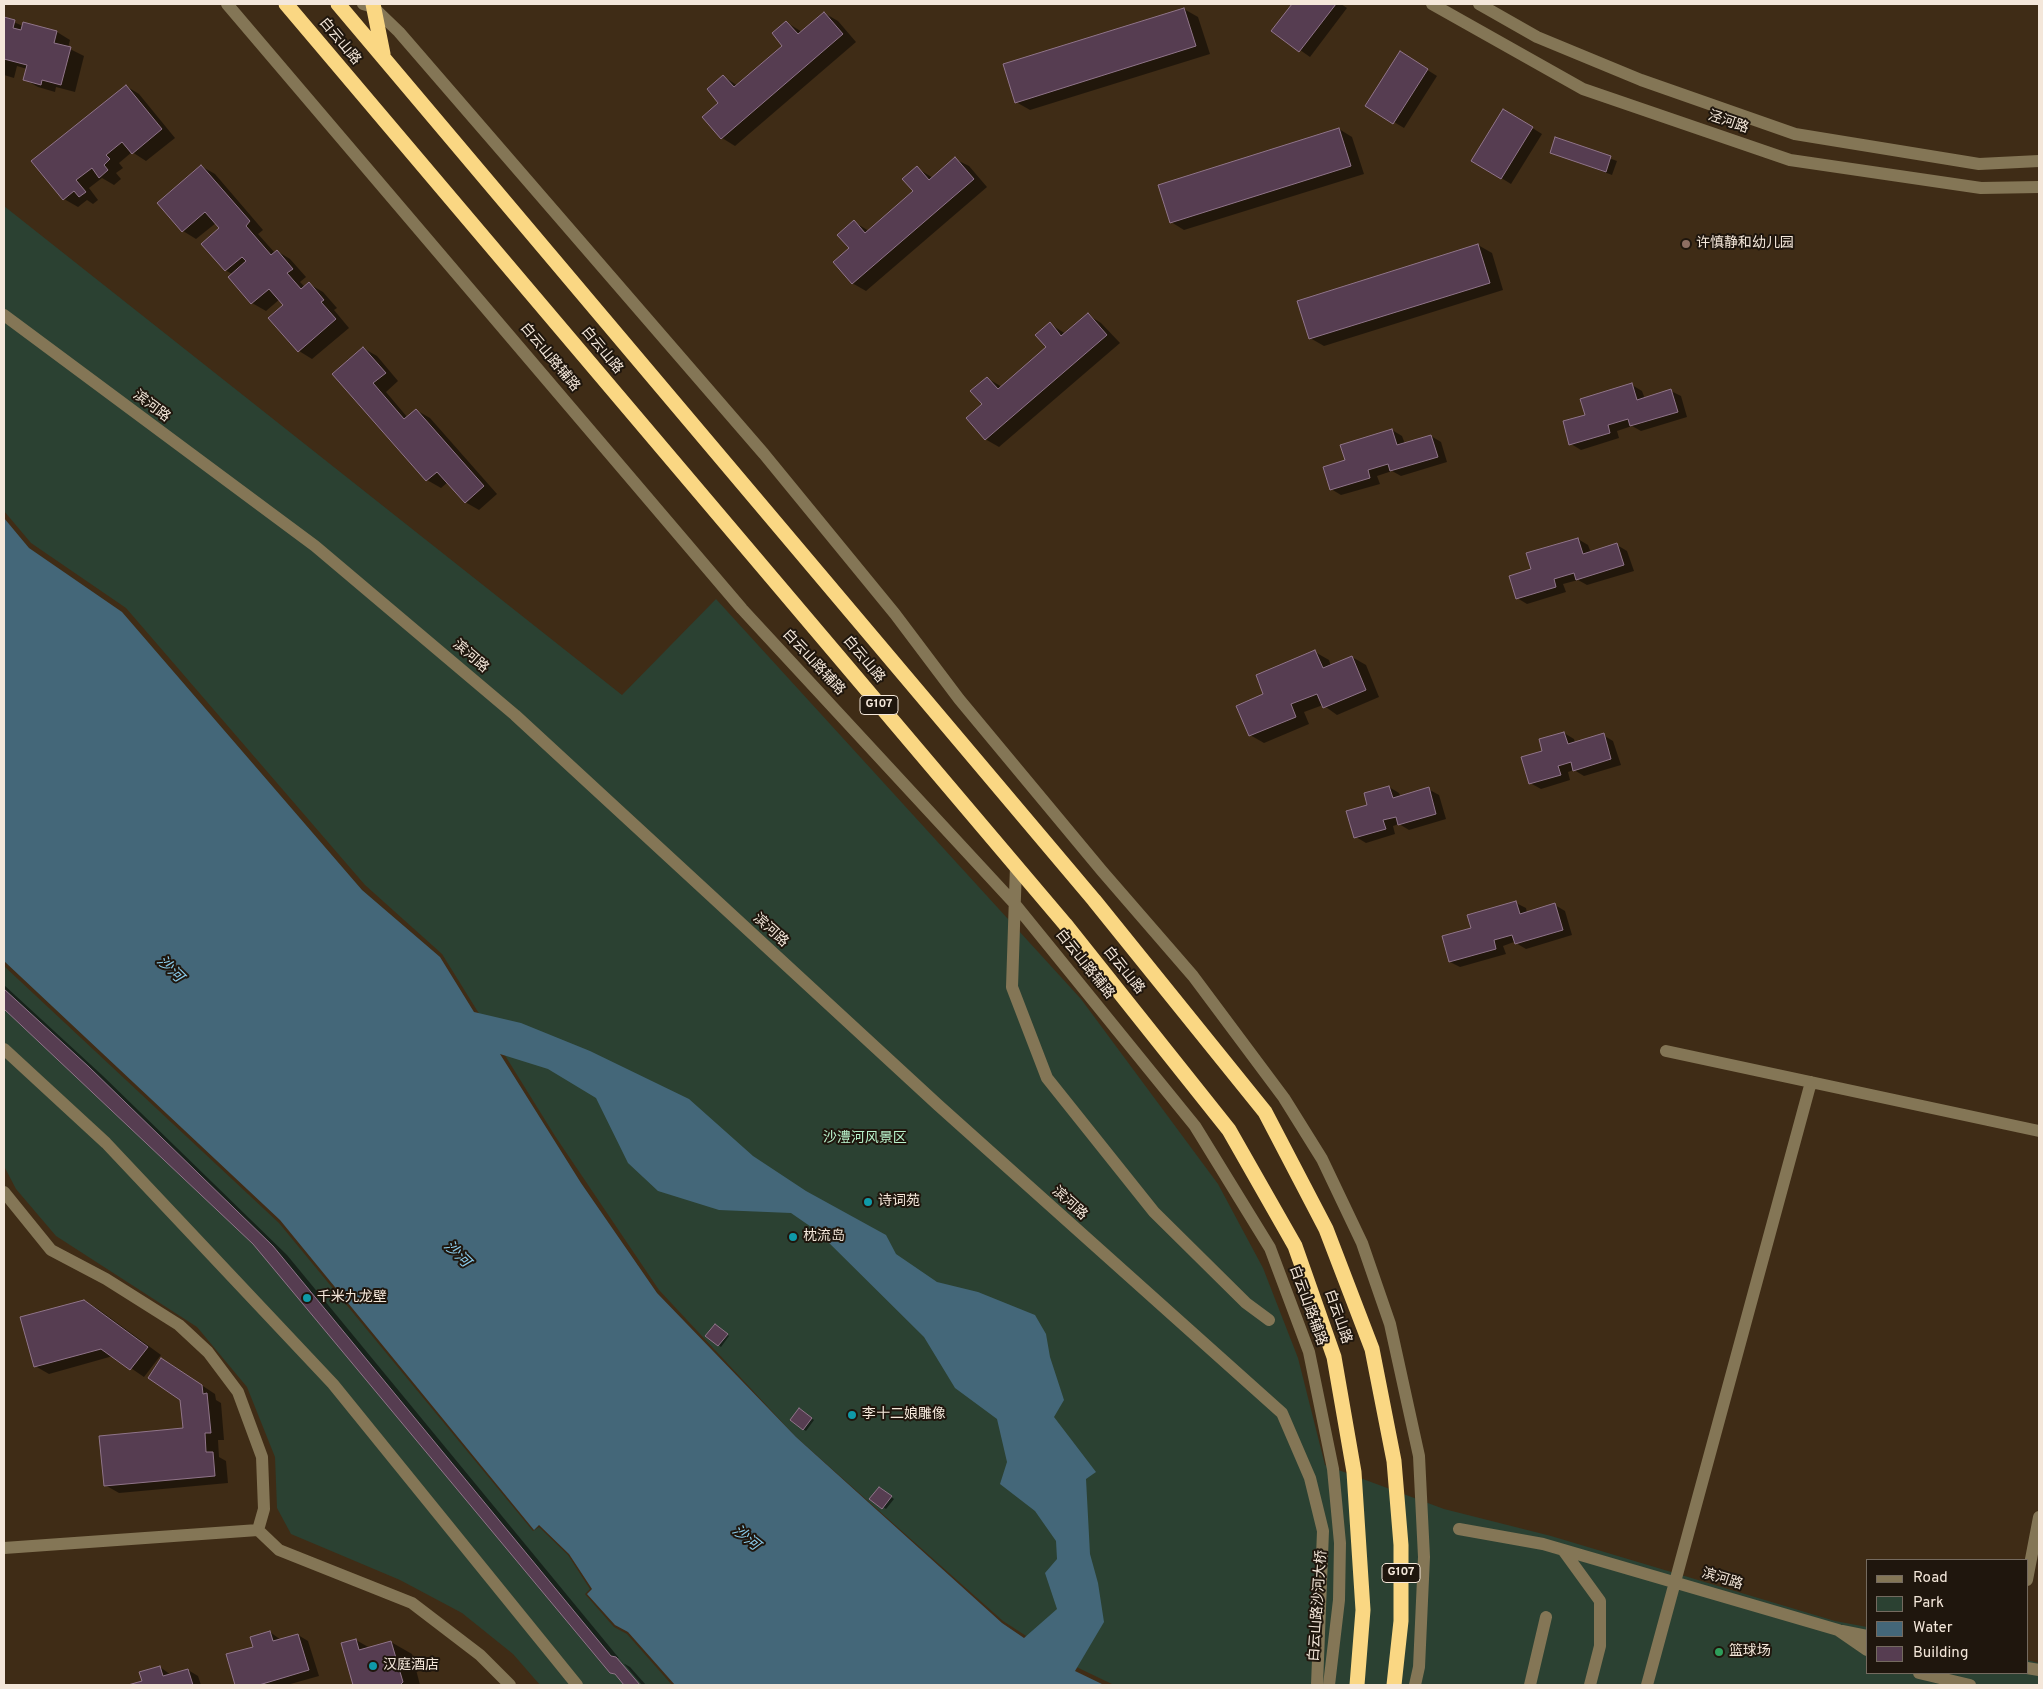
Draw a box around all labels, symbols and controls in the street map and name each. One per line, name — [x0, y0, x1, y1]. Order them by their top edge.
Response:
street label: 白云山路 — [315, 15, 363, 69]
street label: 泾河路 — [1705, 108, 1751, 138]
place label: 许慎静和幼儿园 — [1696, 236, 1794, 252]
marker: 许慎静和幼儿园 — [1680, 238, 1692, 250]
street label: 白云山路辅路 — [516, 320, 582, 396]
street label: 白云山路 — [577, 324, 625, 378]
street label: 滨河路 — [129, 388, 173, 426]
street label: 白云山路辅路 — [778, 627, 848, 699]
street label: 白云山路 — [839, 633, 887, 687]
street label: 滨河路 — [449, 637, 491, 677]
road number: G107 — [860, 696, 898, 714]
street label: 滨河路 — [749, 911, 791, 951]
street label: 白云山路辅路 — [1051, 927, 1117, 1003]
street label: 白云山路 — [1099, 944, 1147, 998]
water label: 沙河 — [152, 953, 186, 987]
park label: 沙澧河风景区 — [823, 1131, 907, 1147]
street label: 滨河路 — [1048, 1184, 1090, 1224]
place label: 诗词苑 — [878, 1194, 920, 1210]
marker: 诗词苑 — [862, 1196, 874, 1208]
place label: 枕流岛 — [803, 1229, 845, 1245]
marker: 枕流岛 — [787, 1231, 799, 1243]
water label: 沙河 — [439, 1238, 473, 1272]
street label: 白云山路辅路 — [1285, 1264, 1329, 1348]
street label: 白云山路 — [1320, 1288, 1354, 1346]
place label: 千米九龙壁 — [317, 1290, 387, 1306]
marker: 千米九龙壁 — [301, 1292, 313, 1304]
place label: 李十二娘雕像 — [862, 1407, 946, 1423]
marker: 李十二娘雕像 — [846, 1409, 858, 1421]
water label: 沙河 — [728, 1523, 762, 1555]
street label: 白云山路沙河大桥 — [1307, 1550, 1331, 1662]
legend — [1866, 1559, 2028, 1674]
road number: G107 — [1382, 1564, 1420, 1582]
street label: 滨河路 — [1699, 1566, 1745, 1594]
text: Road — [1913, 1569, 1948, 1588]
text: Park — [1913, 1594, 1944, 1613]
text: Water — [1913, 1619, 1952, 1638]
place label: 篮球场 — [1729, 1644, 1771, 1660]
text: Building — [1913, 1644, 1968, 1663]
marker: 篮球场 — [1713, 1646, 1725, 1658]
place label: 汉庭酒店 — [383, 1658, 439, 1674]
marker: 汉庭酒店 — [367, 1660, 379, 1672]

